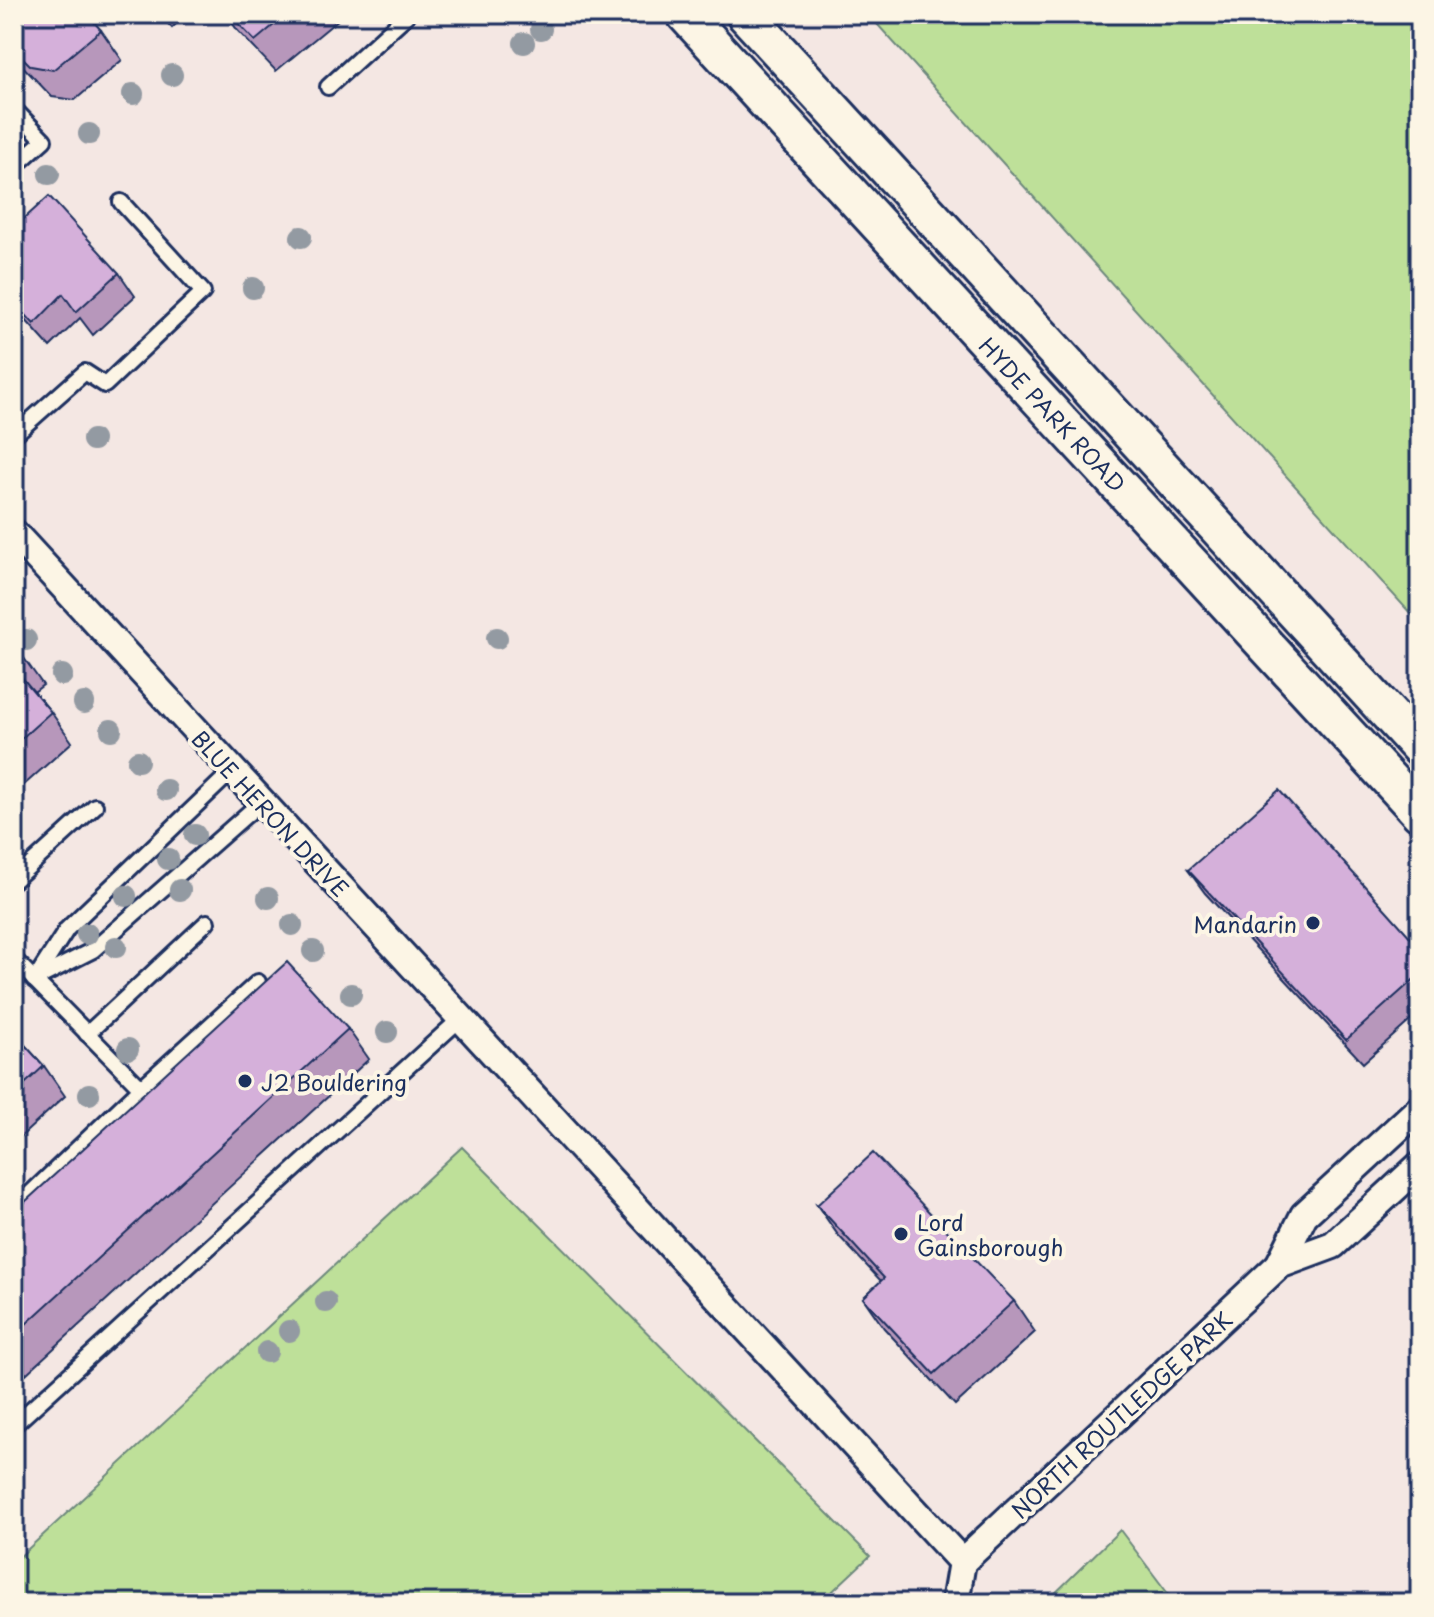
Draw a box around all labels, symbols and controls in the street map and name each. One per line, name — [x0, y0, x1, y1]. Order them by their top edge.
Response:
street label: HYDE PARK ROAD — [972, 329, 1134, 499]
street label: BLUE HERON DRIVE — [185, 722, 357, 904]
place label: Mandarin — [1194, 907, 1297, 940]
marker: Mandarin — [1304, 914, 1322, 932]
place label: J2 Bouldering — [261, 1065, 407, 1098]
marker: J2 Bouldering — [236, 1072, 254, 1090]
place label: Lord Gainsborough — [917, 1205, 1064, 1263]
marker: Lord Gainsborough — [892, 1225, 910, 1243]
street label: NORTH ROUTLEDGE PARK — [1003, 1303, 1239, 1525]

